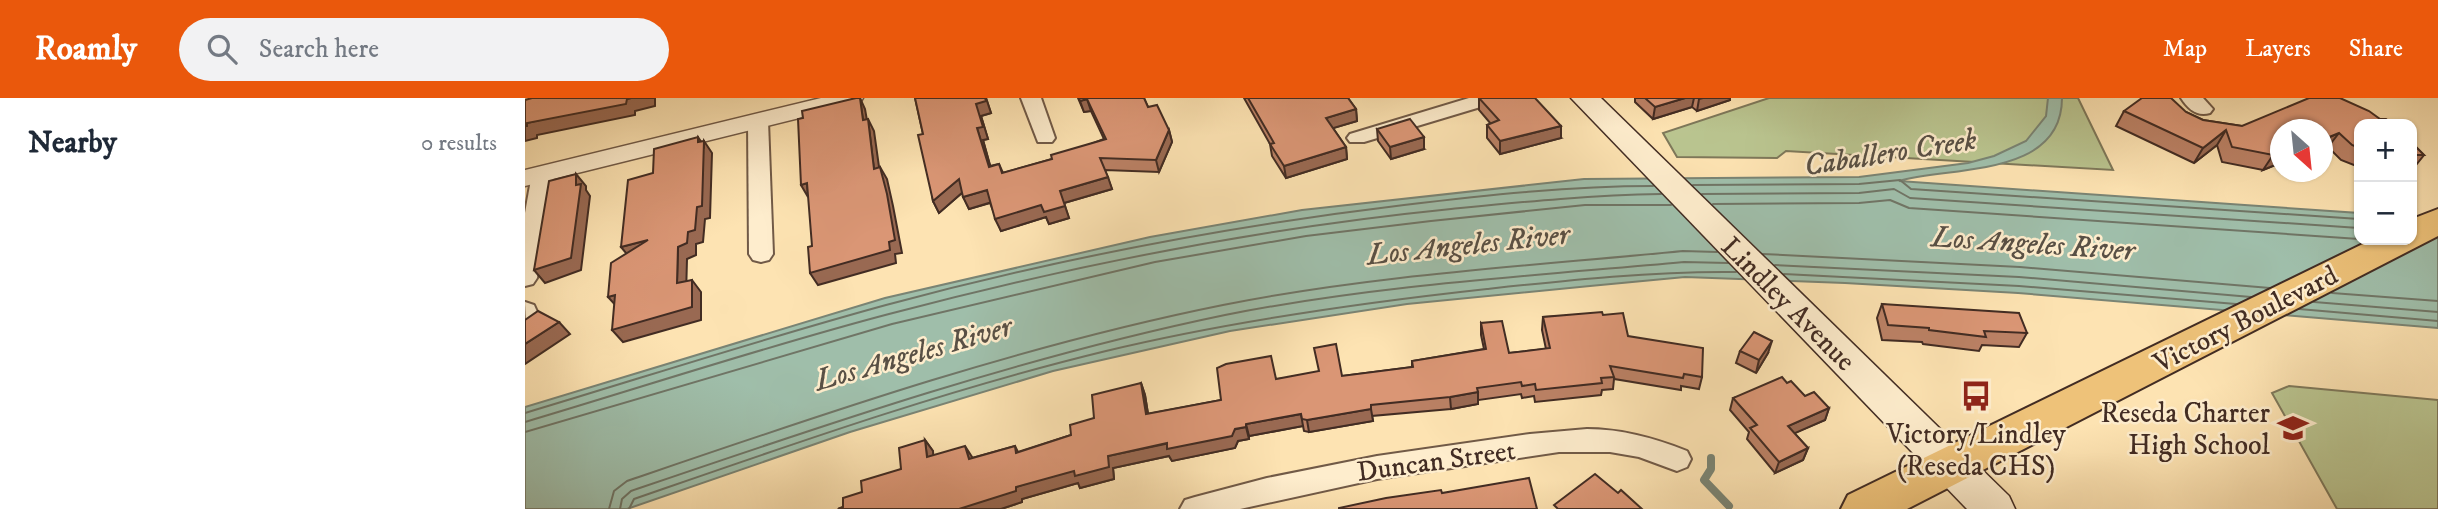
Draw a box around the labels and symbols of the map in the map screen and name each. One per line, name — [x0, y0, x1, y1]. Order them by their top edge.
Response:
north arrow — [2270, 119, 2333, 182]
water label: Caballero Creek — [1801, 121, 1980, 185]
water label: Los Angeles River — [1363, 216, 1573, 275]
water label: Los Angeles River — [1928, 219, 2138, 270]
street label: Lindley Avenue — [1713, 230, 1862, 379]
street label: Victory Boulevard — [2147, 258, 2344, 381]
water label: Los Angeles River — [809, 308, 1018, 401]
bus stop icon: Victory/Lindley (Reseda CHS) — [1959, 379, 1993, 413]
place label: Reseda Charter High School — [2101, 396, 2271, 463]
school or university icon: Reseda Charter High School — [2276, 411, 2310, 445]
place label: Victory/Lindley (Reseda CHS) — [1885, 417, 2067, 484]
street label: Duncan Street — [1355, 433, 1518, 490]

